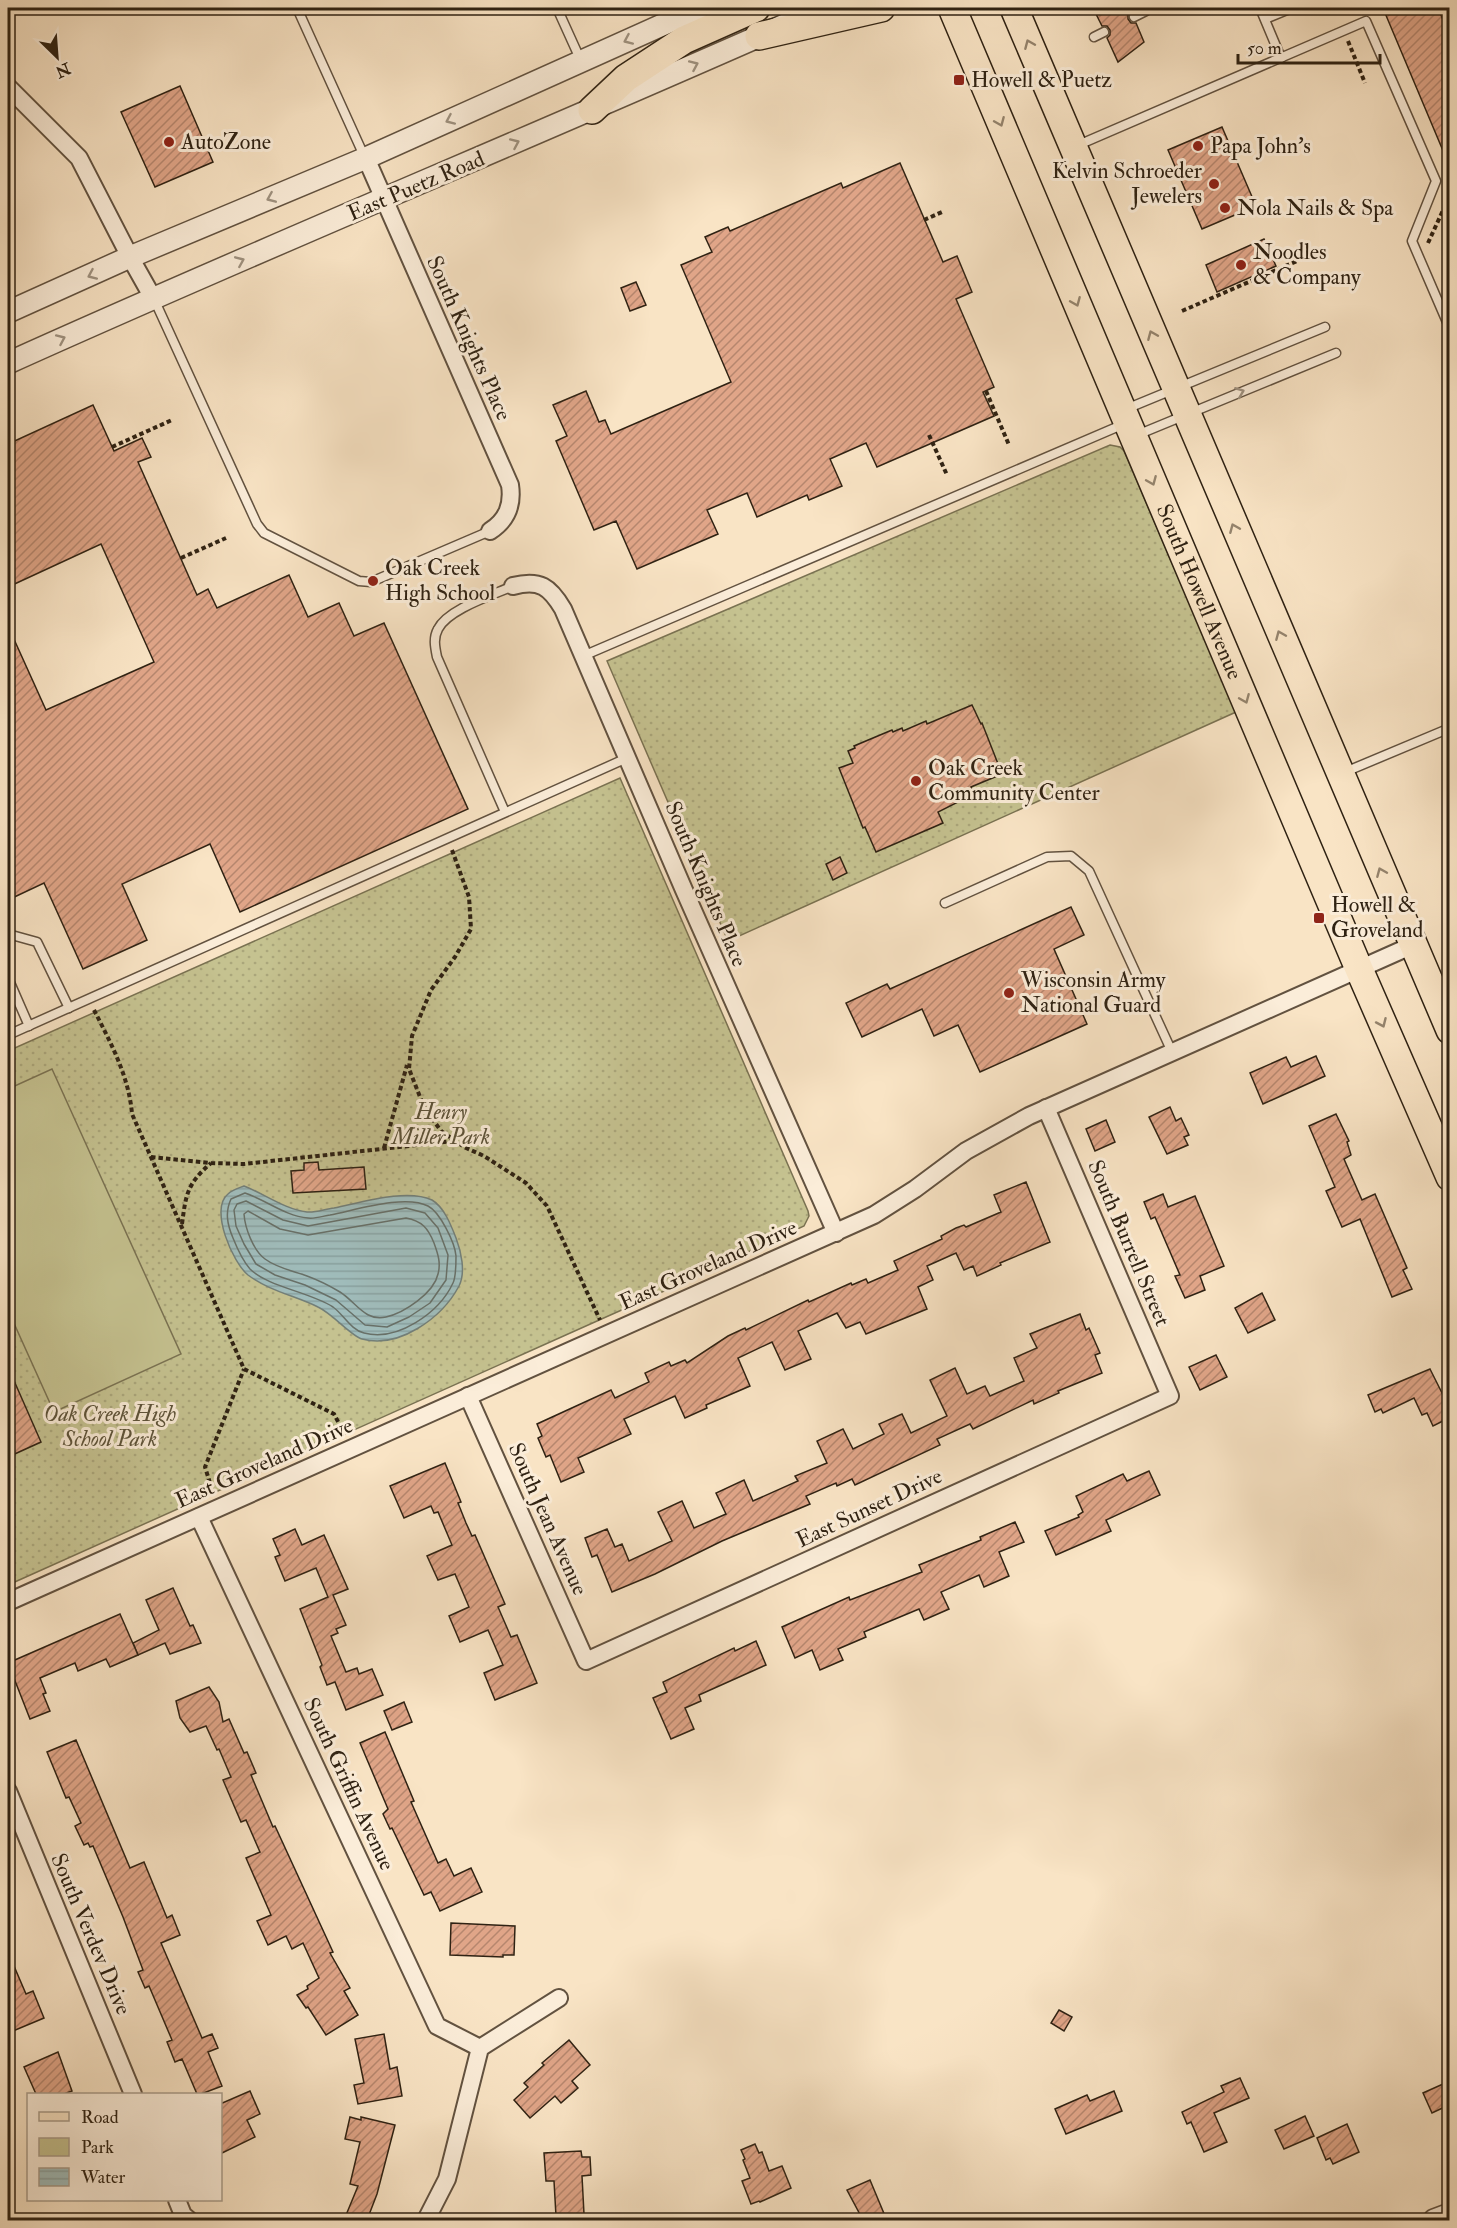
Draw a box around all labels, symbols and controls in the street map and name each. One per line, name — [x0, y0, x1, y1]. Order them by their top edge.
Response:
north arrow — [27, 27, 87, 87]
scale bar — [1238, 27, 1380, 65]
one-way arrow — [623, 33, 634, 45]
text: 50 m — [1247, 37, 1282, 60]
one-way arrow — [1024, 39, 1036, 50]
text: N — [52, 57, 75, 82]
one-way arrow — [687, 60, 698, 72]
place label: Howell & Puetz — [971, 66, 1112, 94]
marker: Howell & Puetz — [952, 73, 966, 87]
one-way arrow — [445, 113, 456, 125]
one-way arrow — [993, 115, 1005, 126]
place label: AutoZone — [180, 128, 271, 156]
place label: Papa John's — [1210, 132, 1311, 161]
marker: AutoZone — [162, 135, 176, 149]
one-way arrow — [509, 139, 520, 151]
marker: Papa John's — [1191, 139, 1205, 153]
street label: East Puetz Road — [343, 145, 489, 227]
place label: Kelvin Schroeder Jewelers — [1052, 157, 1203, 210]
marker: Kelvin Schroeder Jewelers — [1207, 177, 1221, 191]
one-way arrow — [266, 191, 277, 203]
place label: Nola Nails & Spa — [1237, 194, 1394, 223]
marker: Nola Nails & Spa — [1218, 201, 1232, 215]
place label: Noodles & Company — [1253, 238, 1361, 292]
street label: South Knights Place — [420, 251, 518, 425]
one-way arrow — [233, 256, 244, 268]
marker: Noodles & Company — [1234, 258, 1248, 272]
one-way arrow — [87, 267, 98, 279]
one-way arrow — [1069, 295, 1081, 306]
one-way arrow — [1147, 330, 1159, 341]
one-way arrow — [54, 335, 65, 347]
one-way arrow — [1234, 387, 1245, 399]
one-way arrow — [1145, 475, 1157, 486]
street label: South Howell Avenue — [1150, 500, 1249, 684]
one-way arrow — [1229, 523, 1241, 534]
place label: Oak Creek High School — [385, 554, 496, 607]
marker: Oak Creek High School — [366, 574, 380, 588]
one-way arrow — [1275, 630, 1287, 641]
one-way arrow — [1238, 693, 1250, 704]
place label: Oak Creek Community Center — [928, 754, 1100, 807]
marker: Oak Creek Community Center — [909, 774, 923, 788]
street label: South Knights Place — [658, 797, 754, 971]
one-way arrow — [1377, 867, 1389, 878]
place label: Howell & Groveland — [1331, 891, 1423, 944]
marker: Howell & Groveland — [1312, 911, 1326, 925]
place label: Wisconsin Army National Guard — [1020, 966, 1166, 1019]
marker: Wisconsin Army National Guard — [1002, 986, 1016, 1000]
one-way arrow — [1375, 1017, 1387, 1028]
park label: Henry Miller Park — [390, 1098, 490, 1151]
street label: South Burrell Street — [1081, 1156, 1177, 1330]
street label: East Groveland Drive — [615, 1213, 801, 1317]
park label: Oak Creek High School Park — [44, 1400, 177, 1453]
street label: East Groveland Drive — [171, 1411, 357, 1515]
street label: South Jean Avenue — [502, 1438, 594, 1600]
street label: East Sunset Drive — [792, 1462, 946, 1554]
street label: South Griffin Avenue — [297, 1693, 401, 1875]
street label: South Verdev Drive — [44, 1849, 138, 2019]
legend — [27, 2093, 222, 2201]
text: Road — [81, 2106, 119, 2129]
text: Park — [81, 2136, 114, 2159]
text: Water — [80, 2166, 125, 2189]

